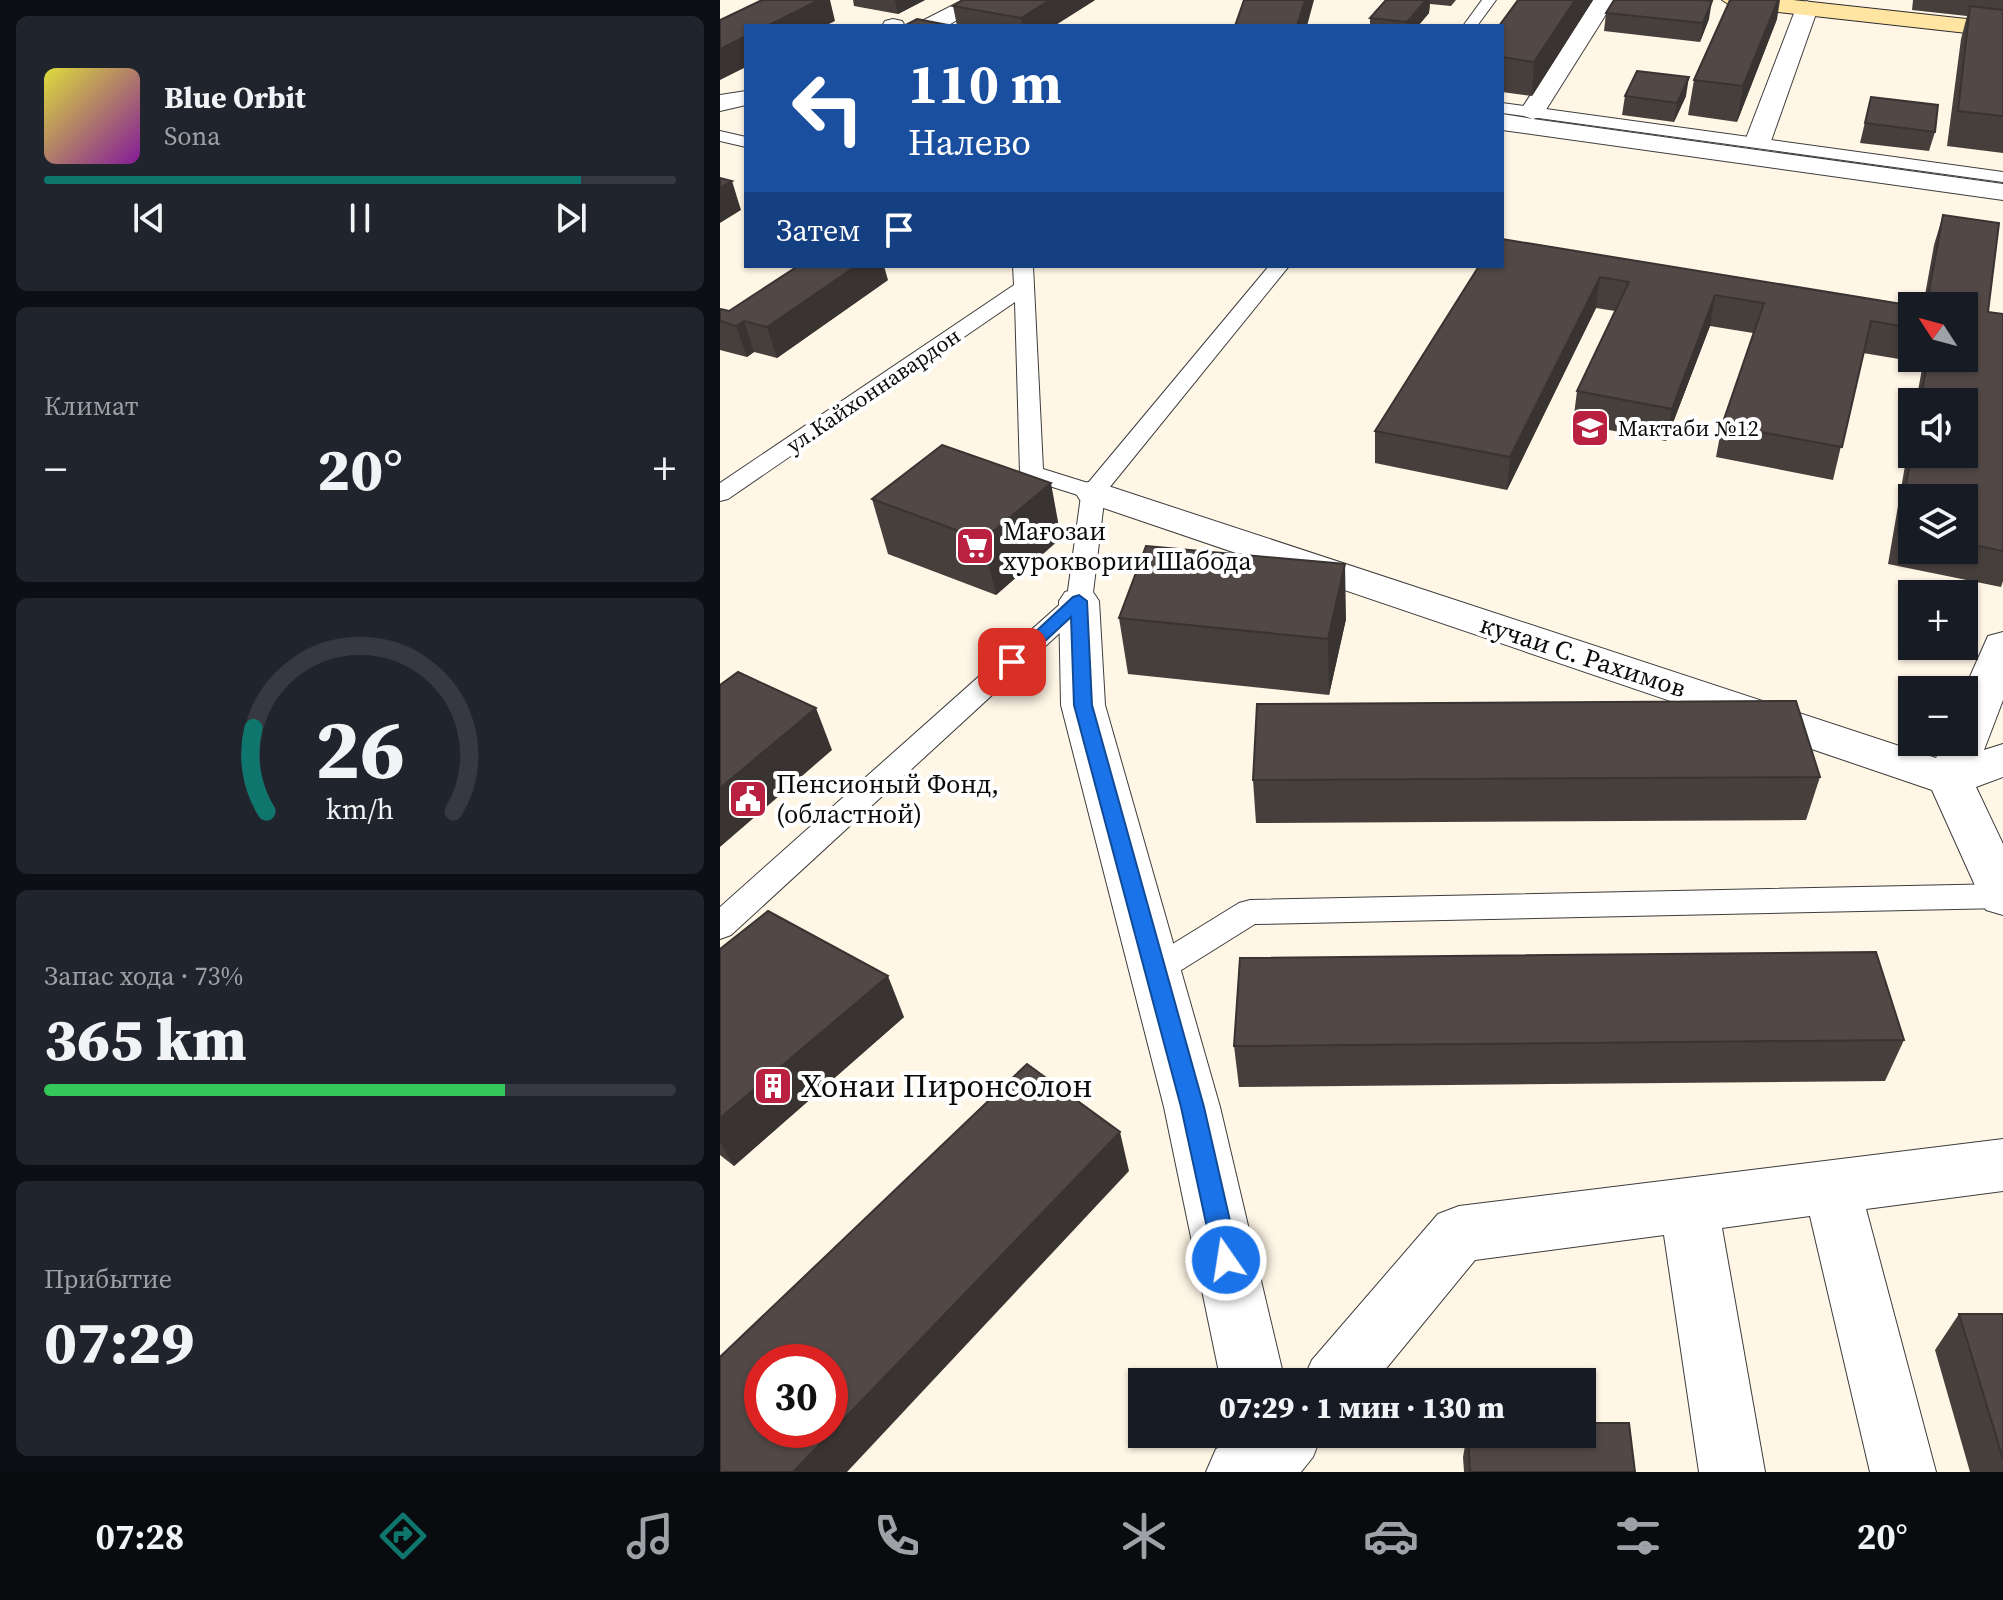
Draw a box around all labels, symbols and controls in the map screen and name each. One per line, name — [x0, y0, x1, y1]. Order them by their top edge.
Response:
text: 110 m — [908, 45, 1062, 122]
icon: left — [776, 56, 880, 160]
text: Blue Orbit — [164, 77, 306, 118]
text: Sona — [164, 118, 221, 154]
text: Налево — [908, 118, 1031, 167]
icon: previous — [127, 196, 171, 240]
icon: pause — [338, 196, 382, 240]
icon: next — [549, 196, 593, 240]
icon: arrive — [877, 208, 921, 252]
text: Затем — [776, 210, 861, 251]
north arrow — [1898, 292, 1978, 372]
map controls — [1898, 292, 1978, 756]
street label: ул.Кайхоннавардон — [780, 320, 966, 460]
text: Климат — [44, 388, 138, 424]
button: sound — [1898, 388, 1978, 468]
school or university icon: Мактаби №12 — [1569, 407, 1611, 449]
place label: Мактаби №12 — [1618, 413, 1759, 443]
text: 20° — [317, 428, 403, 510]
text: − — [44, 438, 67, 499]
text: + — [653, 438, 676, 499]
button: layers — [1898, 484, 1978, 564]
place label: Мағозаи хуроквории Шабода — [1003, 513, 1252, 579]
supermarket icon: Мағозаи хуроквории Шабода — [954, 525, 996, 567]
button: + — [1898, 580, 1978, 660]
street label: кучаи С. Рахимов — [1476, 606, 1690, 706]
pin — [978, 628, 1046, 696]
icon: arrive — [990, 640, 1034, 684]
button: − — [1898, 676, 1978, 756]
text: 26 — [315, 692, 405, 806]
place label: Пенсионый Фонд, (областной) — [776, 766, 999, 832]
public building icon: Пенсионый Фонд, (областной) — [727, 778, 769, 820]
text: km/h — [326, 789, 394, 829]
text: Запас хода · 73% — [44, 958, 243, 994]
text: 365 km — [44, 998, 247, 1080]
place label: Хонаи Пиронсолон — [801, 1064, 1093, 1108]
building icon: Хонаи Пиронсолон — [752, 1065, 794, 1107]
position arrow — [1184, 1218, 1268, 1302]
text: Прибытие — [44, 1261, 172, 1297]
text: 07:29 — [44, 1301, 194, 1383]
speed limit sign: 30 — [744, 1344, 848, 1448]
text: 07:29 · 1 мин · 130 m — [1219, 1387, 1505, 1428]
icon: directions — [375, 1508, 431, 1564]
icon: music — [622, 1508, 678, 1564]
icon: phone — [869, 1508, 925, 1564]
icon: climate — [1116, 1508, 1172, 1564]
icon: car — [1363, 1508, 1419, 1564]
icon: filters — [1610, 1508, 1666, 1564]
text: 07:28 — [95, 1512, 184, 1561]
text: 20° — [1857, 1512, 1908, 1561]

